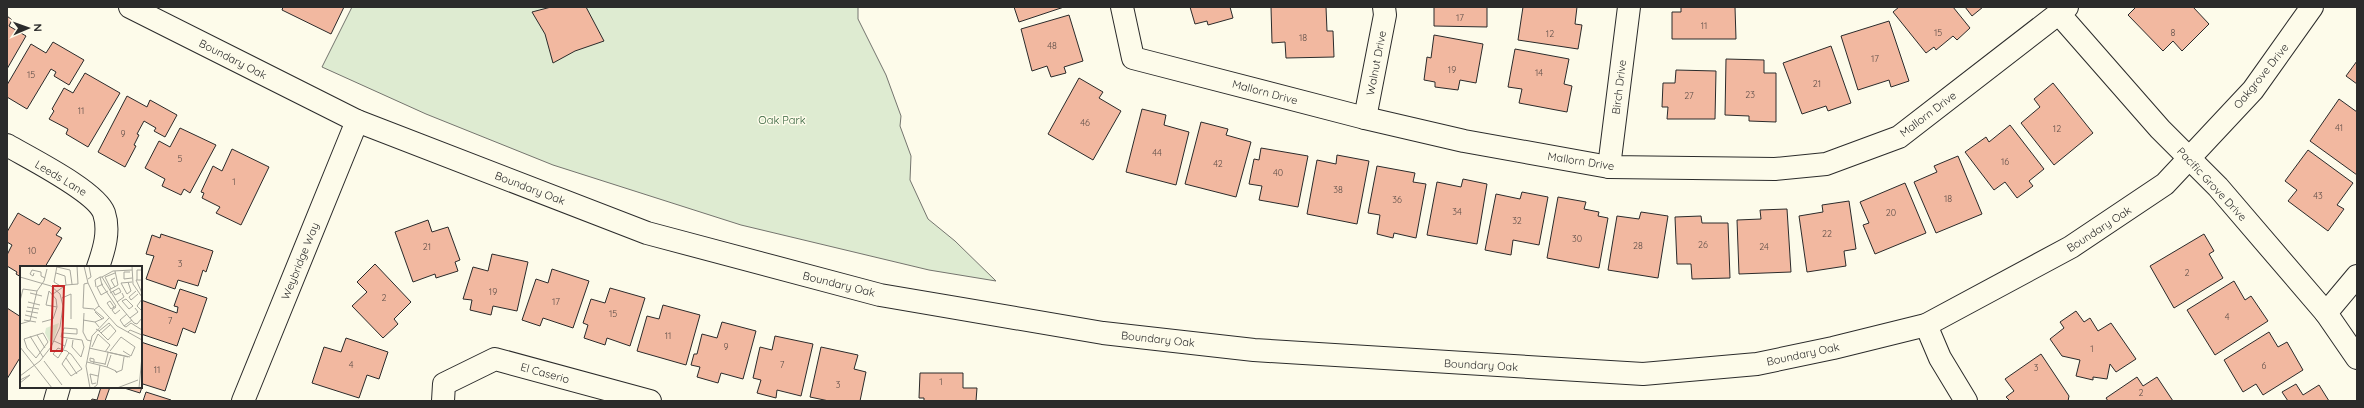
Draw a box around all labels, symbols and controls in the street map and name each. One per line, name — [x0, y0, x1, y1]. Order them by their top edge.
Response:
north arrow — [8, 8, 48, 48]
house number: 17 — [1456, 12, 1464, 23]
house number: 11 — [1701, 20, 1707, 31]
text: N — [31, 23, 45, 32]
house number: 15 — [1934, 27, 1942, 38]
house number: 8 — [2171, 27, 2176, 38]
house number: 12 — [1546, 28, 1554, 39]
street label: Walnut Drive — [1363, 29, 1389, 97]
house number: 18 — [1299, 32, 1307, 43]
street label: Boundary Oak — [197, 36, 269, 82]
house number: 48 — [1047, 40, 1057, 51]
street label: Oakgrove Drive — [2230, 41, 2292, 111]
house number: 17 — [1871, 53, 1879, 64]
street label: Birch Drive — [1609, 59, 1629, 115]
house number: 19 — [1448, 64, 1456, 75]
house number: 14 — [1535, 67, 1543, 78]
house number: 15 — [27, 69, 35, 80]
street label: Mallorn Drive — [1231, 77, 1299, 107]
house number: 21 — [1813, 78, 1821, 89]
street label: Mallorn Drive — [1897, 88, 1959, 140]
house number: 23 — [1745, 89, 1755, 100]
house number: 27 — [1684, 90, 1694, 101]
house number: 11 — [78, 105, 84, 116]
park label: Oak Park — [758, 113, 806, 127]
house number: 46 — [1080, 117, 1090, 128]
house number: 41 — [2335, 122, 2343, 133]
house number: 12 — [2053, 123, 2061, 134]
house number: 9 — [120, 128, 126, 139]
street label: Pacific Grove Drive — [2174, 144, 2250, 224]
house number: 44 — [1152, 147, 1162, 158]
street label: Mallorn Drive — [1547, 149, 1615, 173]
house number: 5 — [178, 153, 183, 164]
house number: 16 — [2001, 156, 2009, 167]
street label: Leeds Lane — [32, 157, 90, 199]
house number: 42 — [1213, 158, 1223, 169]
house number: 40 — [1273, 167, 1283, 178]
street label: Boundary Oak — [493, 168, 567, 208]
house number: 1 — [232, 176, 236, 187]
house number: 38 — [1333, 184, 1343, 195]
house number: 43 — [2313, 190, 2323, 201]
house number: 18 — [1944, 193, 1952, 204]
house number: 36 — [1392, 194, 1402, 205]
street label: Boundary Oak — [2064, 203, 2134, 255]
house number: 34 — [1452, 206, 1462, 217]
house number: 20 — [1886, 207, 1896, 218]
house number: 32 — [1512, 215, 1522, 226]
street label: Weybridge Way — [278, 220, 322, 302]
house number: 22 — [1822, 228, 1832, 239]
house number: 30 — [1572, 233, 1582, 244]
house number: 26 — [1698, 239, 1708, 250]
house number: 28 — [1633, 240, 1643, 251]
house number: 21 — [423, 241, 431, 252]
house number: 24 — [1759, 241, 1769, 252]
house number: 10 — [28, 245, 36, 256]
house number: 3 — [178, 258, 183, 269]
inset map — [20, 266, 142, 388]
house number: 2 — [2185, 267, 2190, 278]
street label: Boundary Oak — [801, 268, 877, 300]
house number: 19 — [489, 286, 497, 297]
house number: 2 — [382, 292, 387, 303]
house number: 17 — [552, 296, 560, 307]
house number: 15 — [609, 308, 617, 319]
house number: 4 — [2225, 311, 2230, 322]
house number: 7 — [168, 315, 173, 326]
street label: Boundary Oak — [1120, 328, 1196, 350]
house number: 11 — [665, 330, 671, 341]
street label: Boundary Oak — [1765, 339, 1841, 369]
house number: 9 — [723, 341, 729, 352]
house number: 1 — [2090, 343, 2094, 354]
street label: Boundary Oak — [1444, 356, 1519, 374]
house number: 4 — [349, 359, 354, 370]
house number: 7 — [780, 359, 785, 370]
street label: El Caserio — [519, 360, 571, 386]
house number: 6 — [2262, 360, 2267, 371]
house number: 3 — [2034, 362, 2039, 373]
house number: 11 — [154, 364, 160, 375]
house number: 1 — [939, 376, 943, 387]
house number: 3 — [836, 379, 841, 390]
house number: 2 — [2139, 387, 2144, 398]

